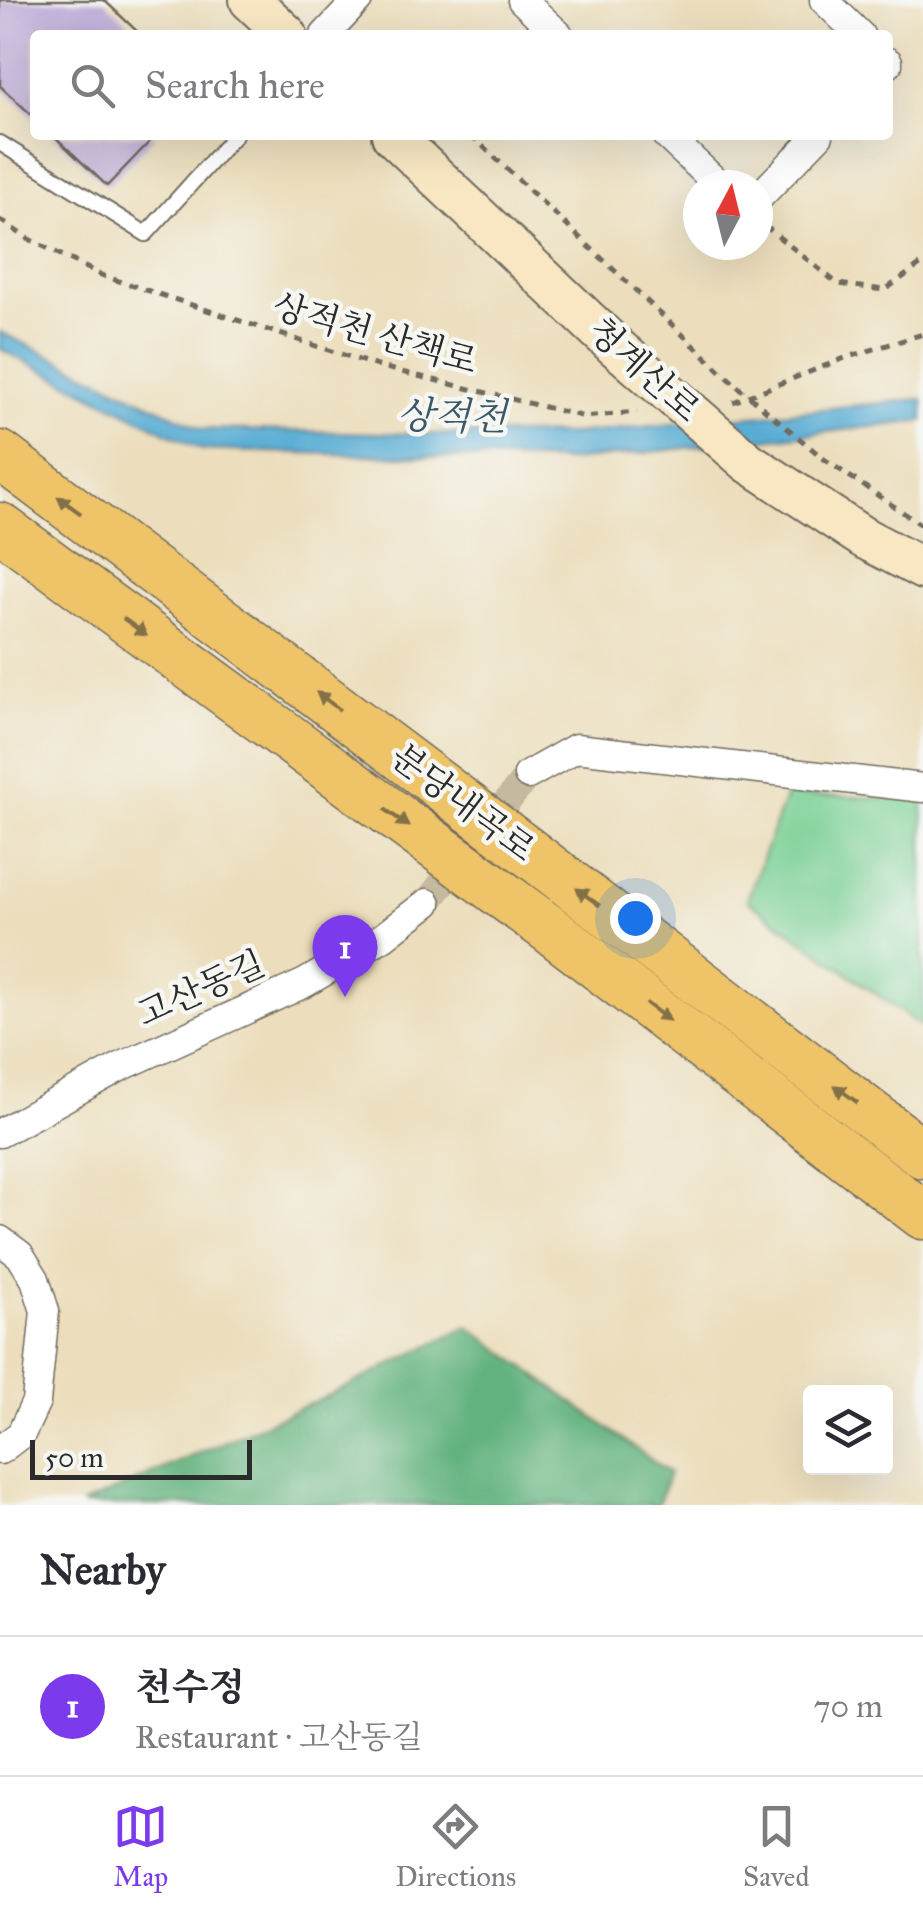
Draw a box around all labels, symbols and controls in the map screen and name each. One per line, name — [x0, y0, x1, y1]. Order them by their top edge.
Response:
search box — [30, 30, 893, 140]
icon: search — [65, 58, 120, 113]
text: Search here — [145, 62, 325, 108]
north arrow — [683, 170, 773, 260]
street label: 상적천 산책로 — [268, 284, 482, 384]
street label: 청계산로 — [579, 309, 709, 431]
water label: 상적천 — [397, 392, 510, 440]
one-way arrow — [56, 496, 82, 516]
one-way arrow — [122, 616, 148, 636]
one-way arrow — [315, 692, 341, 712]
street label: 분당내곡로 — [383, 735, 543, 871]
one-way arrow — [384, 808, 411, 827]
one-way arrow — [575, 888, 601, 908]
your location — [610, 893, 661, 944]
pin: 1 — [312, 914, 378, 997]
street label: 고산동길 — [130, 942, 272, 1036]
one-way arrow — [645, 1001, 671, 1022]
one-way arrow — [833, 1085, 859, 1105]
map controls — [803, 1385, 893, 1475]
button: layers — [803, 1385, 893, 1475]
scale bar — [30, 1435, 252, 1480]
text: 50 m — [45, 1440, 104, 1475]
text: Nearby — [40, 1544, 165, 1596]
text: 천수정 — [135, 1664, 245, 1710]
text: 1 — [66, 1687, 79, 1726]
text: 70 m — [814, 1687, 883, 1726]
text: Restaurant · 고산동길 — [135, 1718, 423, 1757]
tab: Map — [113, 1799, 168, 1894]
tab: Directions — [395, 1799, 516, 1894]
tab: Saved — [743, 1799, 810, 1894]

